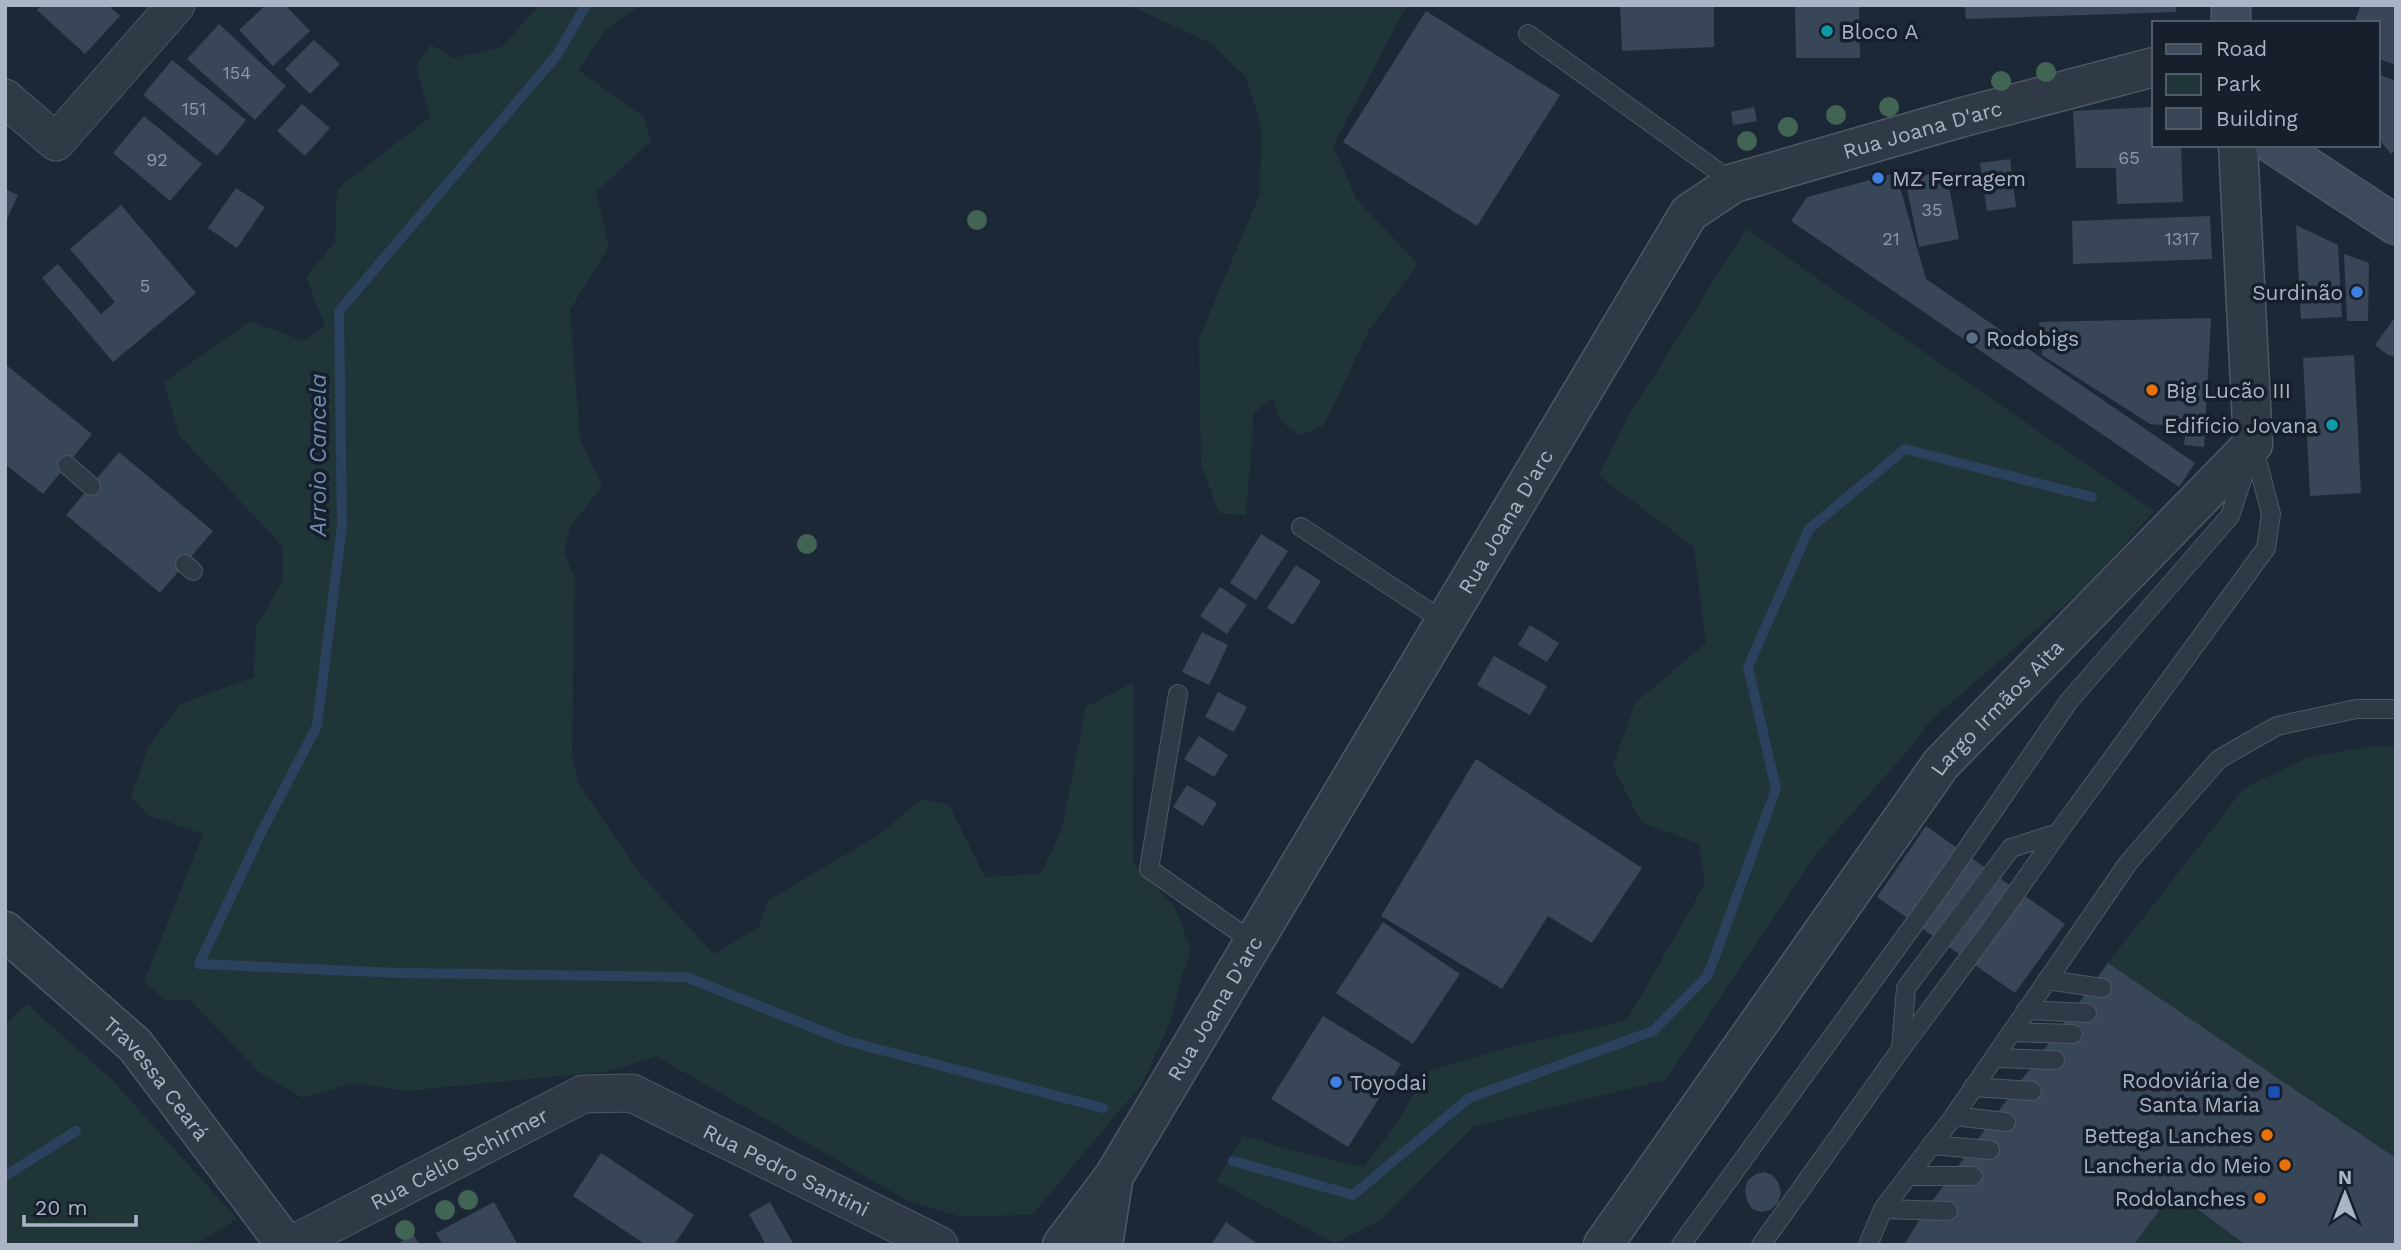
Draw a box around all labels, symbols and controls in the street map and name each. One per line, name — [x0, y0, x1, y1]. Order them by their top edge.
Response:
place label: Bloco A — [1841, 19, 1918, 44]
legend — [2152, 21, 2380, 147]
marker: Bloco A — [1819, 23, 1835, 39]
text: Road — [2216, 36, 2267, 61]
house number: 154 — [223, 62, 251, 83]
text: Park — [2216, 71, 2261, 96]
street label: Rua Joana D'arc — [1840, 95, 2005, 163]
house number: 151 — [182, 98, 206, 119]
text: Building — [2216, 106, 2298, 131]
house number: 65 — [2118, 147, 2140, 168]
house number: 92 — [146, 149, 168, 170]
place label: MZ Ferragem — [1892, 166, 2026, 191]
marker: MZ Ferragem — [1870, 170, 1886, 186]
house number: 35 — [1922, 199, 1942, 220]
house number: 21 — [1882, 228, 1900, 249]
house number: 1317 — [2165, 228, 2199, 249]
house number: 5 — [140, 275, 150, 296]
place label: Surdinão — [2252, 280, 2343, 305]
marker: Surdinão — [2349, 284, 2365, 300]
place label: Rodobigs — [1986, 326, 2079, 351]
marker: Rodobigs — [1964, 330, 1980, 346]
water label: Arroio Cancela — [305, 374, 332, 537]
place label: Big Lucão III — [2166, 378, 2291, 403]
marker: Big Lucão III — [2144, 382, 2160, 398]
place label: Edifício Jovana — [2164, 413, 2318, 438]
marker: Edifício Jovana — [2324, 417, 2340, 433]
street label: Rua Joana D'arc — [1452, 444, 1558, 598]
street label: Largo Irmãos Aita — [1924, 634, 2068, 780]
street label: Rua Joana D'arc — [1161, 931, 1267, 1085]
street label: Travessa Ceará — [98, 1011, 215, 1145]
place label: Rodoviária de Santa Maria — [2122, 1068, 2260, 1117]
place label: Toyodai — [1350, 1070, 1427, 1095]
marker: Toyodai — [1328, 1074, 1344, 1090]
marker: Rodoviária de Santa Maria — [2266, 1084, 2282, 1100]
street label: Rua Célio Schirmer — [366, 1102, 552, 1214]
street label: Rua Pedro Santini — [699, 1118, 874, 1221]
place label: Bettega Lanches — [2084, 1123, 2253, 1148]
marker: Bettega Lanches — [2259, 1127, 2275, 1143]
place label: Lancheria do Meio — [2083, 1153, 2271, 1178]
marker: Lancheria do Meio — [2277, 1157, 2293, 1173]
north arrow — [2310, 1159, 2380, 1229]
text: N — [2338, 1166, 2352, 1189]
scale bar — [24, 1184, 136, 1228]
place label: Rodolanches — [2115, 1186, 2246, 1211]
marker: Rodolanches — [2252, 1190, 2268, 1206]
text: 20 m — [35, 1195, 87, 1220]

